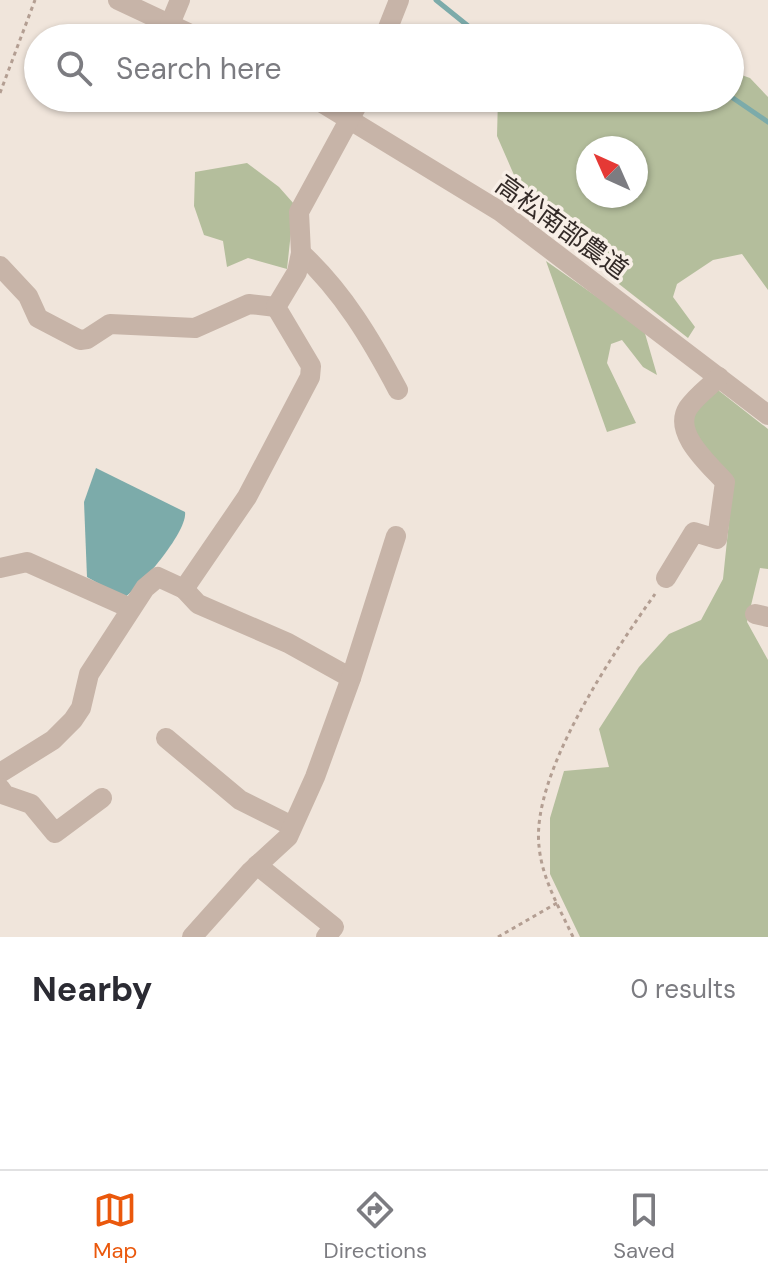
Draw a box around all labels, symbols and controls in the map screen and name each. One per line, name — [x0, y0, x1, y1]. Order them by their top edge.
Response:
search box — [24, 24, 744, 112]
icon: search — [52, 46, 96, 90]
text: Search here — [116, 49, 282, 88]
north arrow — [576, 136, 648, 208]
street label: 高松南部農道 — [489, 167, 635, 287]
text: Nearby — [32, 967, 152, 1012]
text: 0 results — [630, 972, 736, 1006]
tab: Map — [93, 1188, 137, 1265]
tab: Directions — [324, 1188, 427, 1265]
tab: Saved — [613, 1188, 675, 1265]

